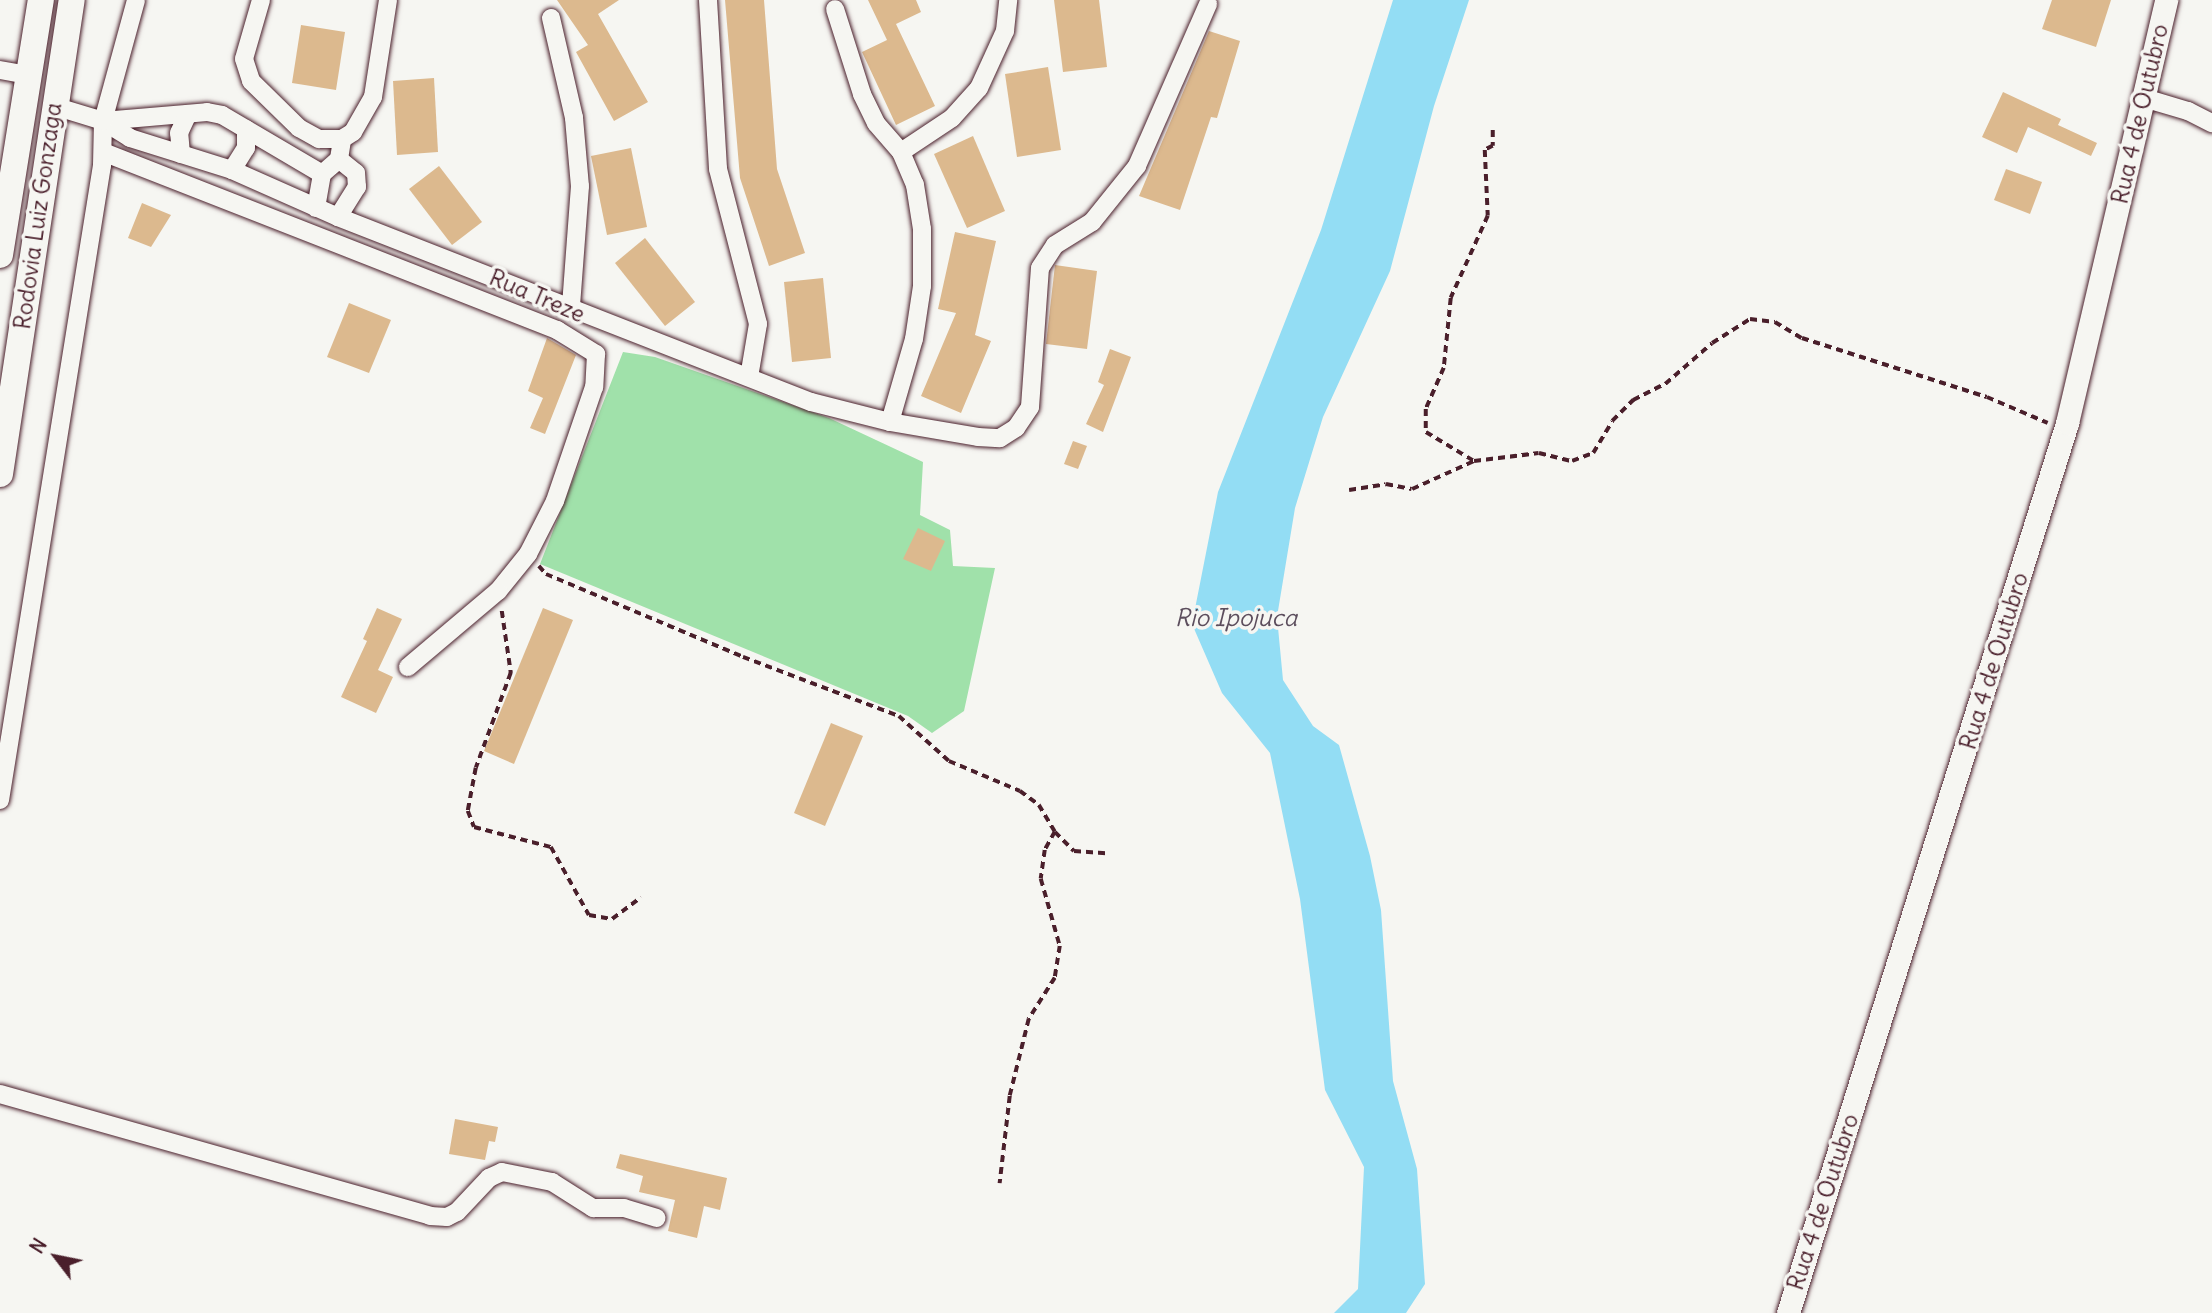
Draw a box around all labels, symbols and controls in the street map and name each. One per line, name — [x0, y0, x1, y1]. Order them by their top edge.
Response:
street label: Rua 4 de Outubro — [2106, 21, 2174, 207]
street label: Rodovia Luiz Gonzaga — [8, 101, 68, 331]
street label: Rua Treze — [485, 264, 589, 328]
street label: Rua 4 de Outubro — [1954, 569, 2034, 753]
water label: Rio Ipojuca — [1175, 604, 1297, 632]
street label: Rua 4 de Outubro — [1781, 1110, 1865, 1294]
north arrow — [21, 1222, 91, 1292]
text: N — [25, 1234, 52, 1258]

